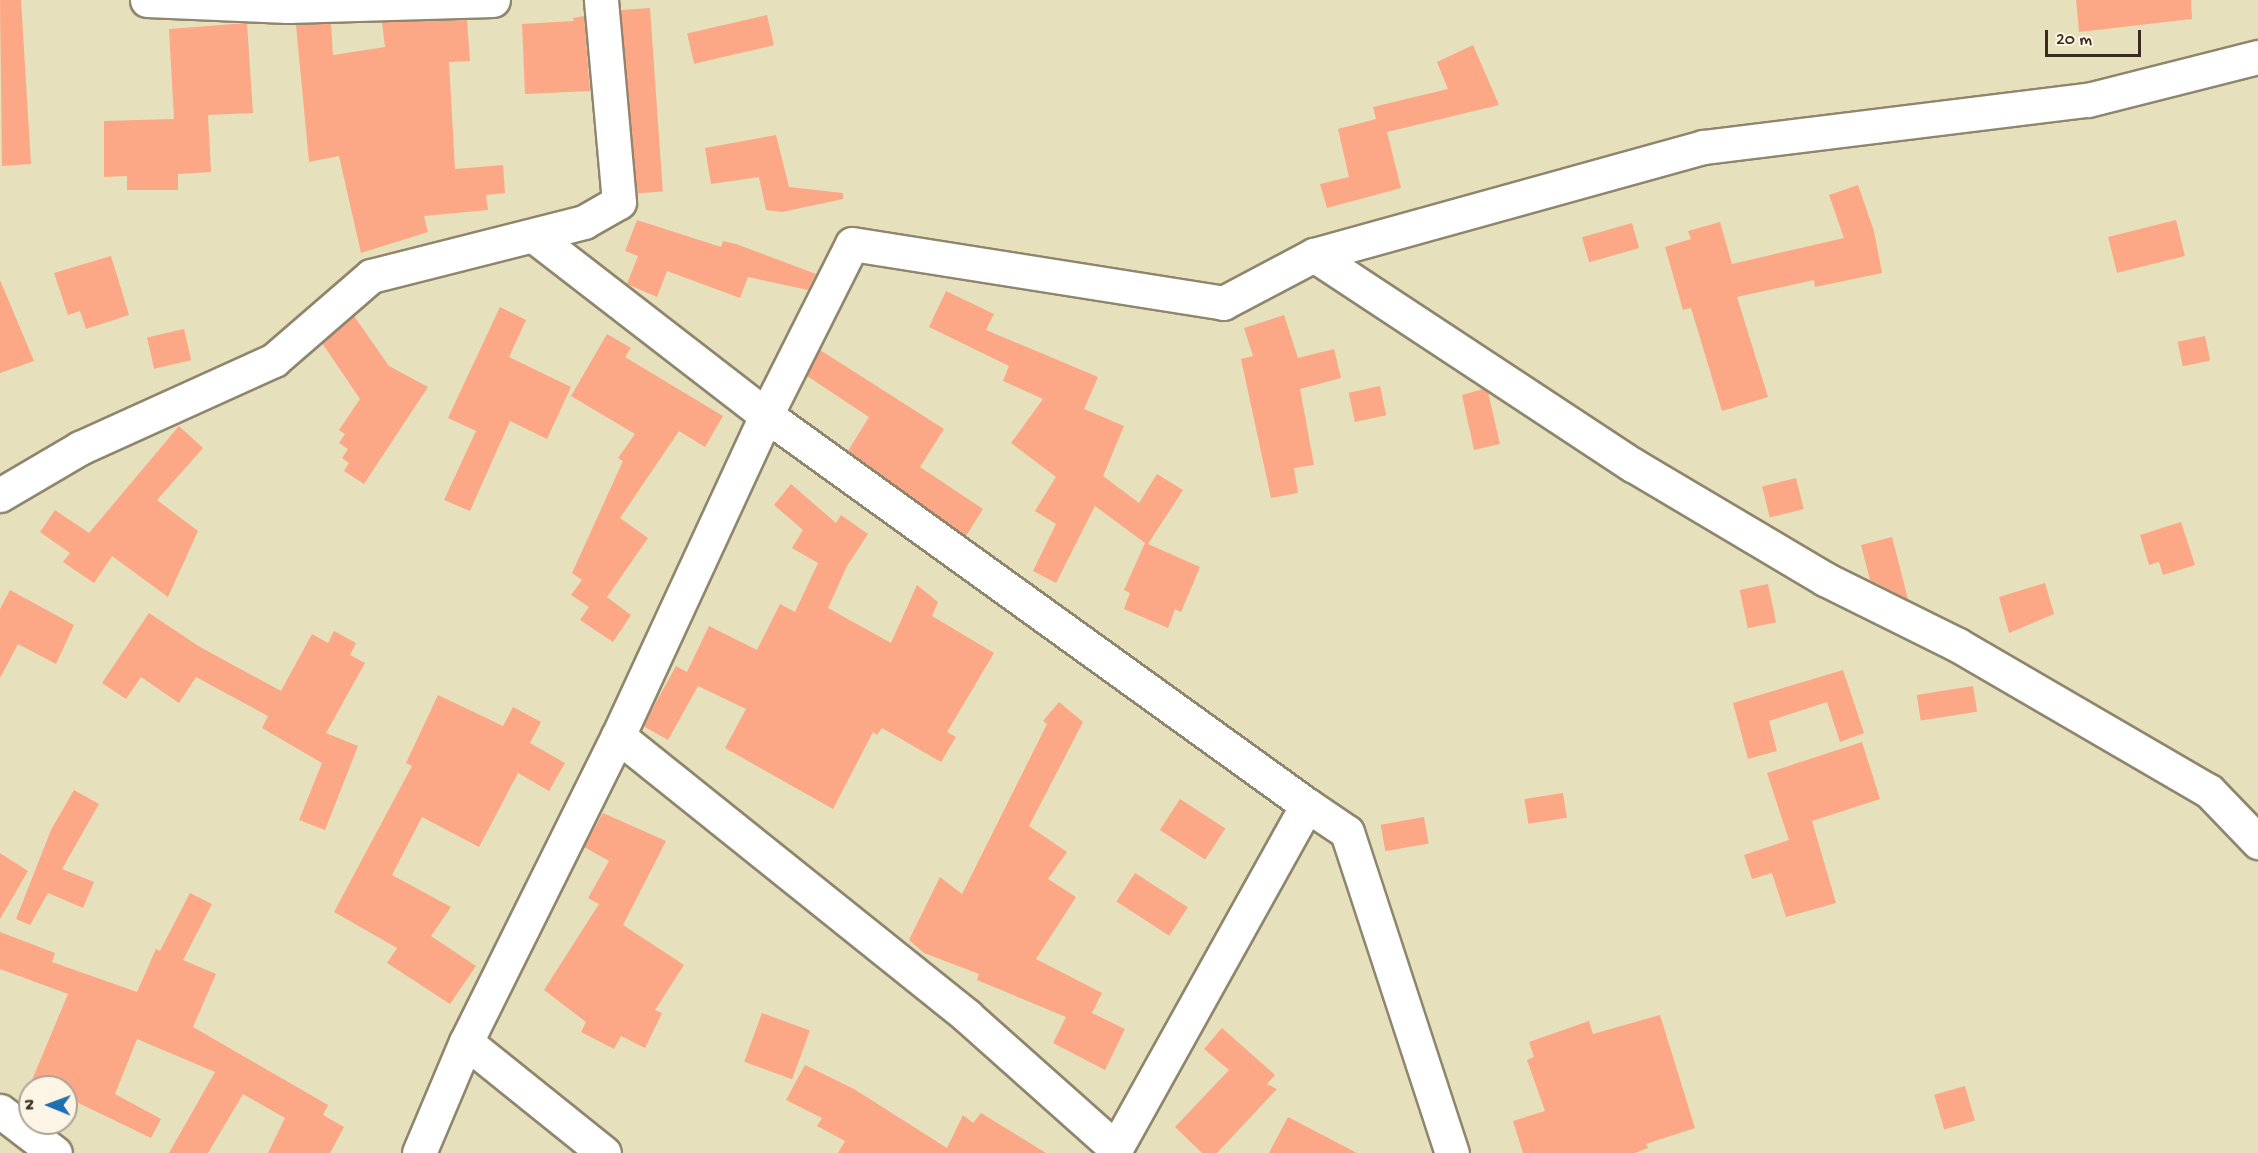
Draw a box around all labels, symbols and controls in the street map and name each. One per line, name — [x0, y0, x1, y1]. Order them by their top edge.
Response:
scale bar — [2048, 18, 2144, 56]
text: 20 m — [2056, 30, 2092, 51]
north arrow — [18, 1075, 78, 1135]
text: N — [22, 1099, 41, 1110]

